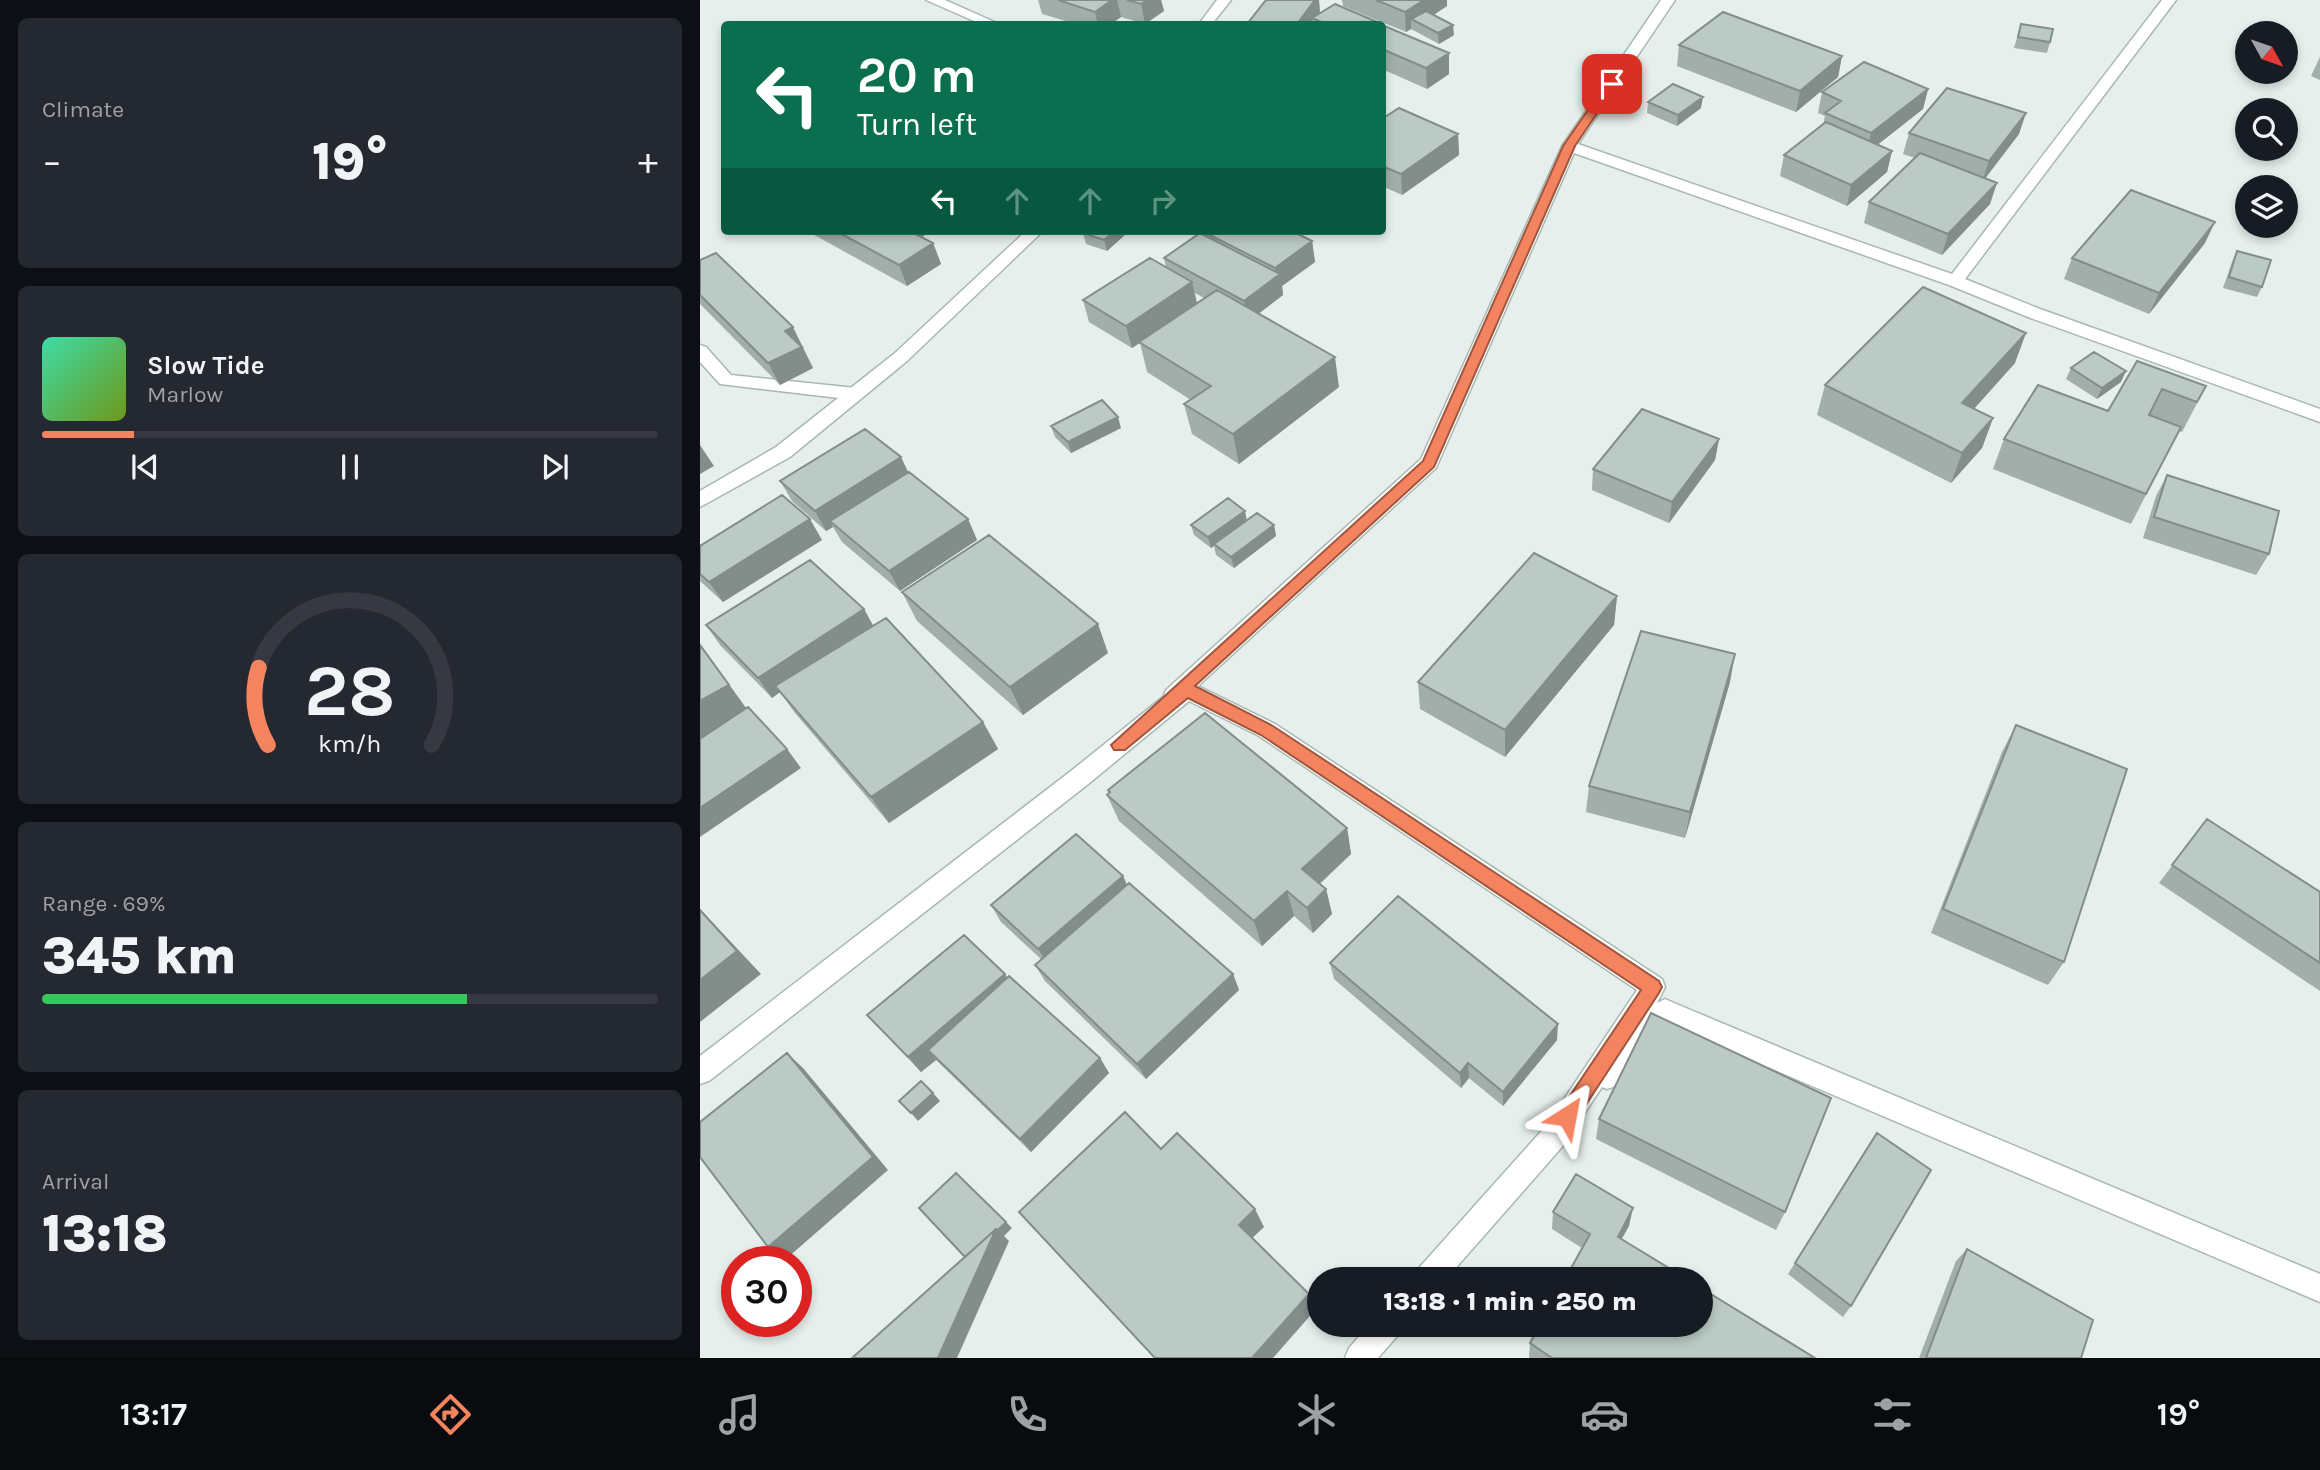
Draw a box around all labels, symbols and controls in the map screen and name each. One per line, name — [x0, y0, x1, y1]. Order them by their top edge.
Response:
north arrow — [2235, 21, 2298, 84]
map controls — [2235, 21, 2298, 238]
text: 20 m — [857, 47, 977, 104]
icon: left — [742, 49, 833, 140]
pin — [1582, 54, 1642, 114]
icon: arrive — [1593, 65, 1631, 103]
text: Climate — [42, 96, 124, 123]
button: search — [2235, 98, 2298, 161]
text: Turn left — [857, 106, 977, 143]
text: 19° — [312, 131, 388, 192]
text: − — [42, 139, 62, 184]
text: + — [638, 139, 658, 184]
button: layers — [2235, 175, 2298, 238]
icon: left — [925, 182, 963, 220]
icon: ahead — [998, 182, 1036, 220]
icon: ahead — [1071, 182, 1109, 220]
icon: right — [1144, 182, 1182, 220]
text: Slow Tide — [147, 350, 265, 381]
text: Marlow — [147, 381, 223, 408]
icon: previous — [126, 448, 164, 486]
icon: pause — [331, 448, 369, 486]
icon: next — [536, 448, 574, 486]
text: 28 — [304, 648, 396, 733]
text: km/h — [318, 729, 382, 758]
text: Range · 69% — [42, 890, 166, 917]
text: 345 km — [42, 925, 237, 986]
position arrow — [1530, 1079, 1604, 1153]
text: Arrival — [42, 1168, 109, 1195]
text: 13:18 — [42, 1203, 168, 1264]
speed limit sign: 30 — [721, 1246, 812, 1337]
text: 13:18 · 1 min · 250 m — [1383, 1286, 1637, 1317]
icon: directions — [426, 1390, 475, 1439]
icon: music — [715, 1390, 764, 1439]
icon: phone — [1003, 1390, 1052, 1439]
icon: climate — [1292, 1390, 1341, 1439]
icon: car — [1580, 1390, 1629, 1439]
icon: filters — [1868, 1390, 1917, 1439]
text: 13:17 — [120, 1396, 187, 1433]
text: 19° — [2157, 1396, 2200, 1433]

